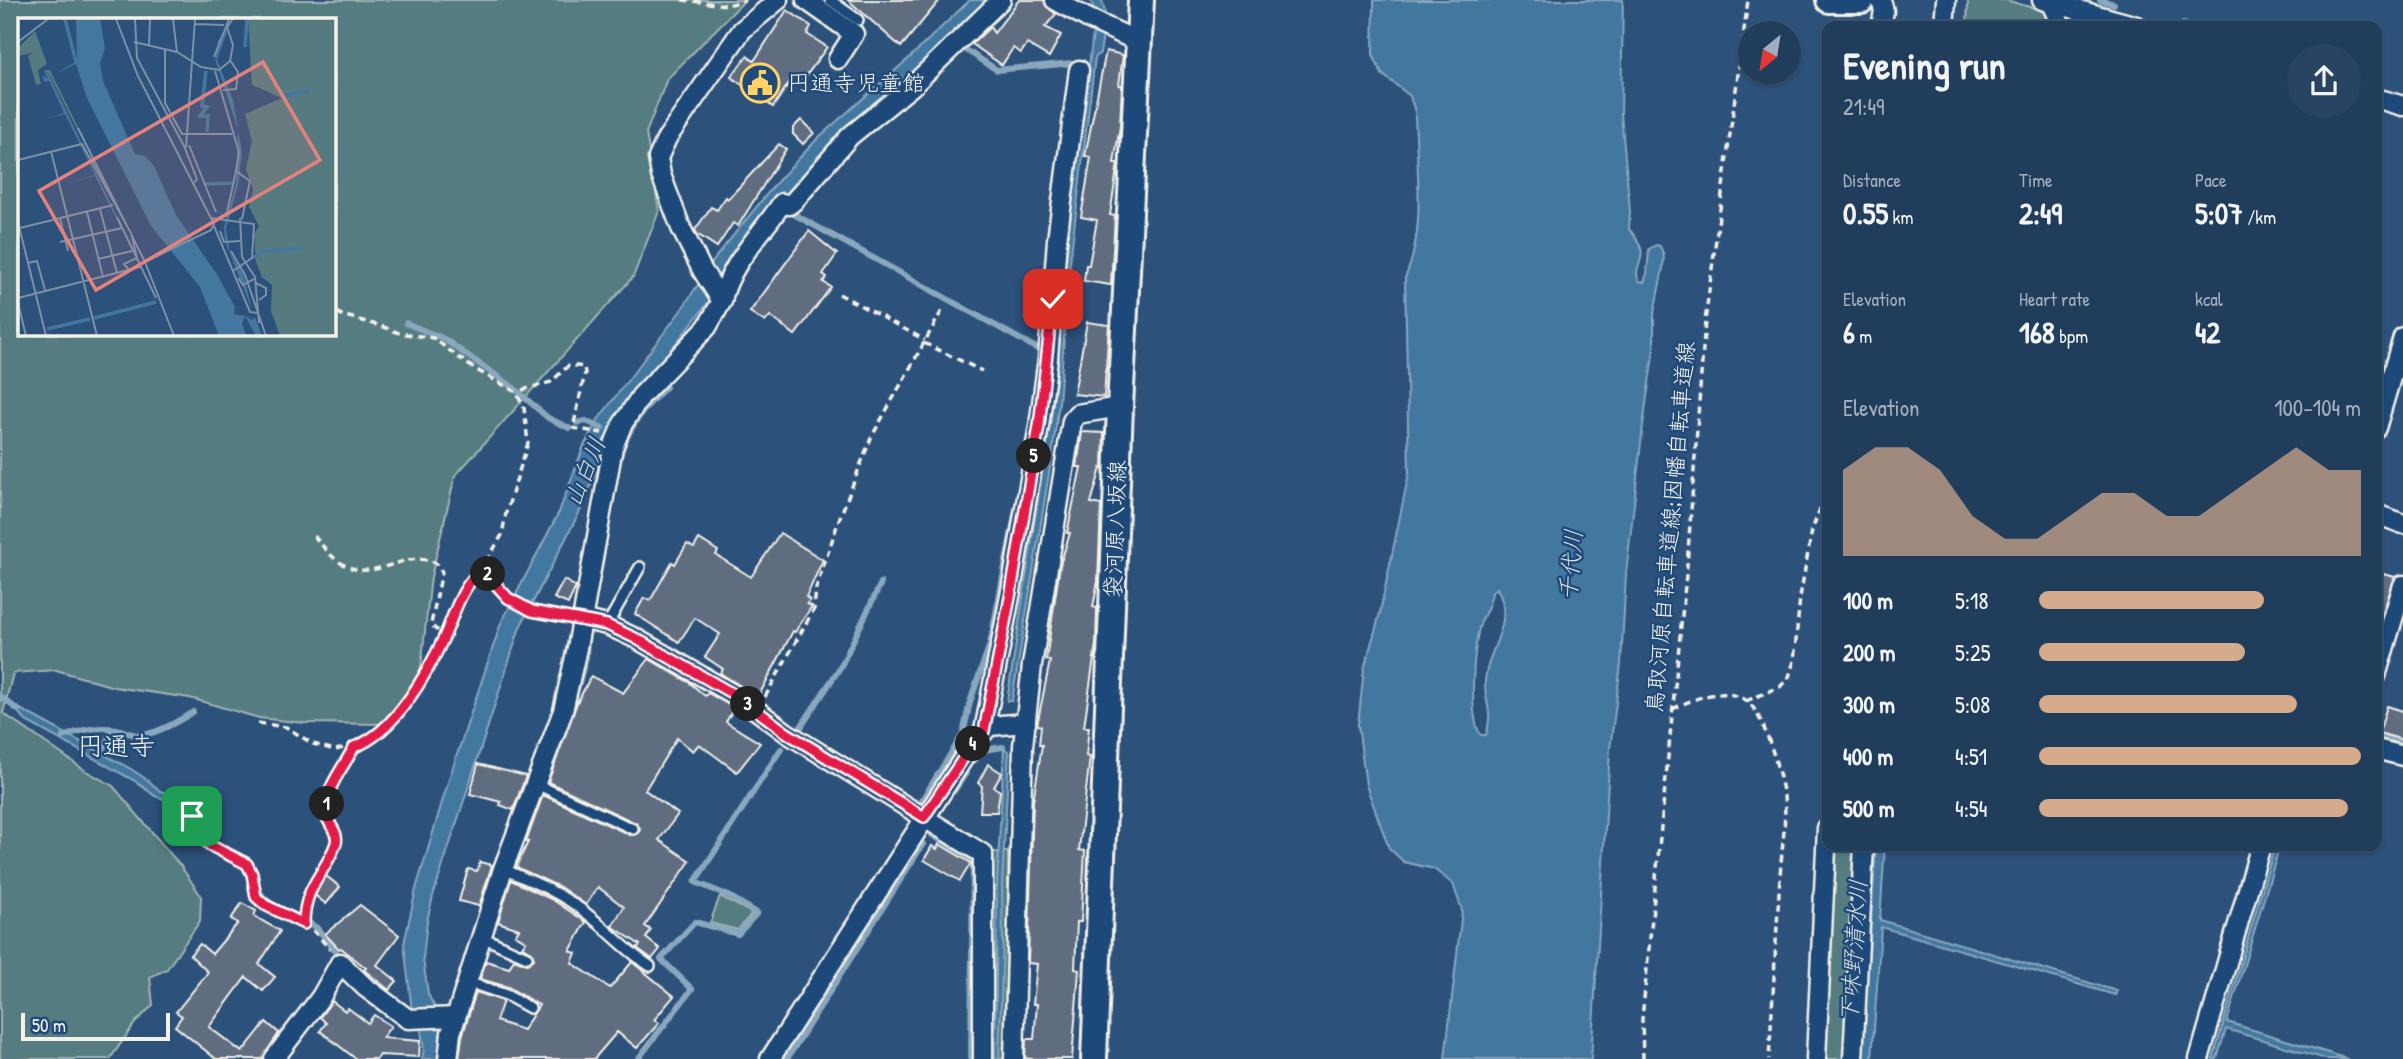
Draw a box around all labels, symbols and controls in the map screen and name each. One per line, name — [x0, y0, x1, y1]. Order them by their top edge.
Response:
inset map — [18, 18, 336, 336]
north arrow — [1738, 21, 1801, 84]
map controls — [1738, 21, 1801, 84]
text: Evening run — [1843, 39, 2006, 91]
button: share — [2287, 44, 2361, 118]
public building icon: 円通寺児童館 — [739, 62, 781, 104]
place label: 円通寺児童館 — [787, 67, 925, 98]
text: 21:49 — [1843, 91, 1885, 122]
text: Distance — [1843, 167, 1901, 193]
text: Time — [2019, 167, 2053, 193]
text: Pace — [2195, 167, 2227, 193]
text: 0.55 — [1843, 193, 1888, 233]
text: 2:49 — [2019, 193, 2062, 233]
text: 5:07 — [2195, 193, 2243, 233]
text: km — [1888, 204, 1913, 230]
text: /km — [2243, 204, 2276, 230]
pin — [1023, 269, 1083, 329]
icon: check — [1034, 280, 1072, 318]
text: Elevation — [1843, 286, 1906, 312]
text: Heart rate — [2019, 286, 2090, 312]
text: kcal — [2195, 286, 2223, 312]
text: 6 — [1843, 312, 1855, 352]
text: 168 — [2019, 312, 2055, 352]
text: 42 — [2195, 312, 2220, 352]
text: m — [1855, 323, 1872, 349]
text: bpm — [2055, 323, 2088, 349]
street label: 鳥取河原自転車道線;因幡自転車道線 — [1638, 340, 1701, 714]
text: Elevation — [1843, 392, 1919, 423]
text: 100–104 m — [2274, 392, 2361, 423]
water label: 山白川 — [556, 432, 612, 511]
pin: 5 — [1016, 438, 1052, 474]
text: 5 — [1029, 442, 1038, 468]
street label: 袋河原八坂線 — [1097, 459, 1132, 598]
water label: 千代川 — [1551, 528, 1589, 602]
pin: 2 — [470, 556, 505, 592]
text: 2 — [483, 560, 492, 586]
text: 100 m — [1843, 585, 1893, 616]
text: 5:18 — [1955, 585, 1988, 616]
text: 200 m — [1843, 637, 1895, 668]
text: 5:25 — [1955, 637, 1991, 668]
pin: 3 — [730, 686, 766, 722]
text: 300 m — [1843, 689, 1895, 720]
text: 5:08 — [1955, 689, 1990, 720]
text: 3 — [743, 690, 752, 716]
pin: 4 — [956, 726, 990, 762]
district label: 円通寺 — [77, 728, 155, 763]
text: 4 — [969, 730, 976, 756]
text: 400 m — [1843, 741, 1893, 772]
text: 4:51 — [1955, 741, 1987, 772]
pin — [162, 786, 222, 846]
pin: 1 — [310, 786, 344, 822]
text: 1 — [323, 790, 330, 816]
text: 500 m — [1843, 793, 1894, 824]
text: 4:54 — [1955, 793, 1987, 824]
icon: arrive — [173, 797, 211, 835]
water label: 下味野清水川 — [1832, 878, 1874, 1024]
scale bar — [21, 1010, 170, 1042]
text: 50 m — [32, 1012, 66, 1038]

